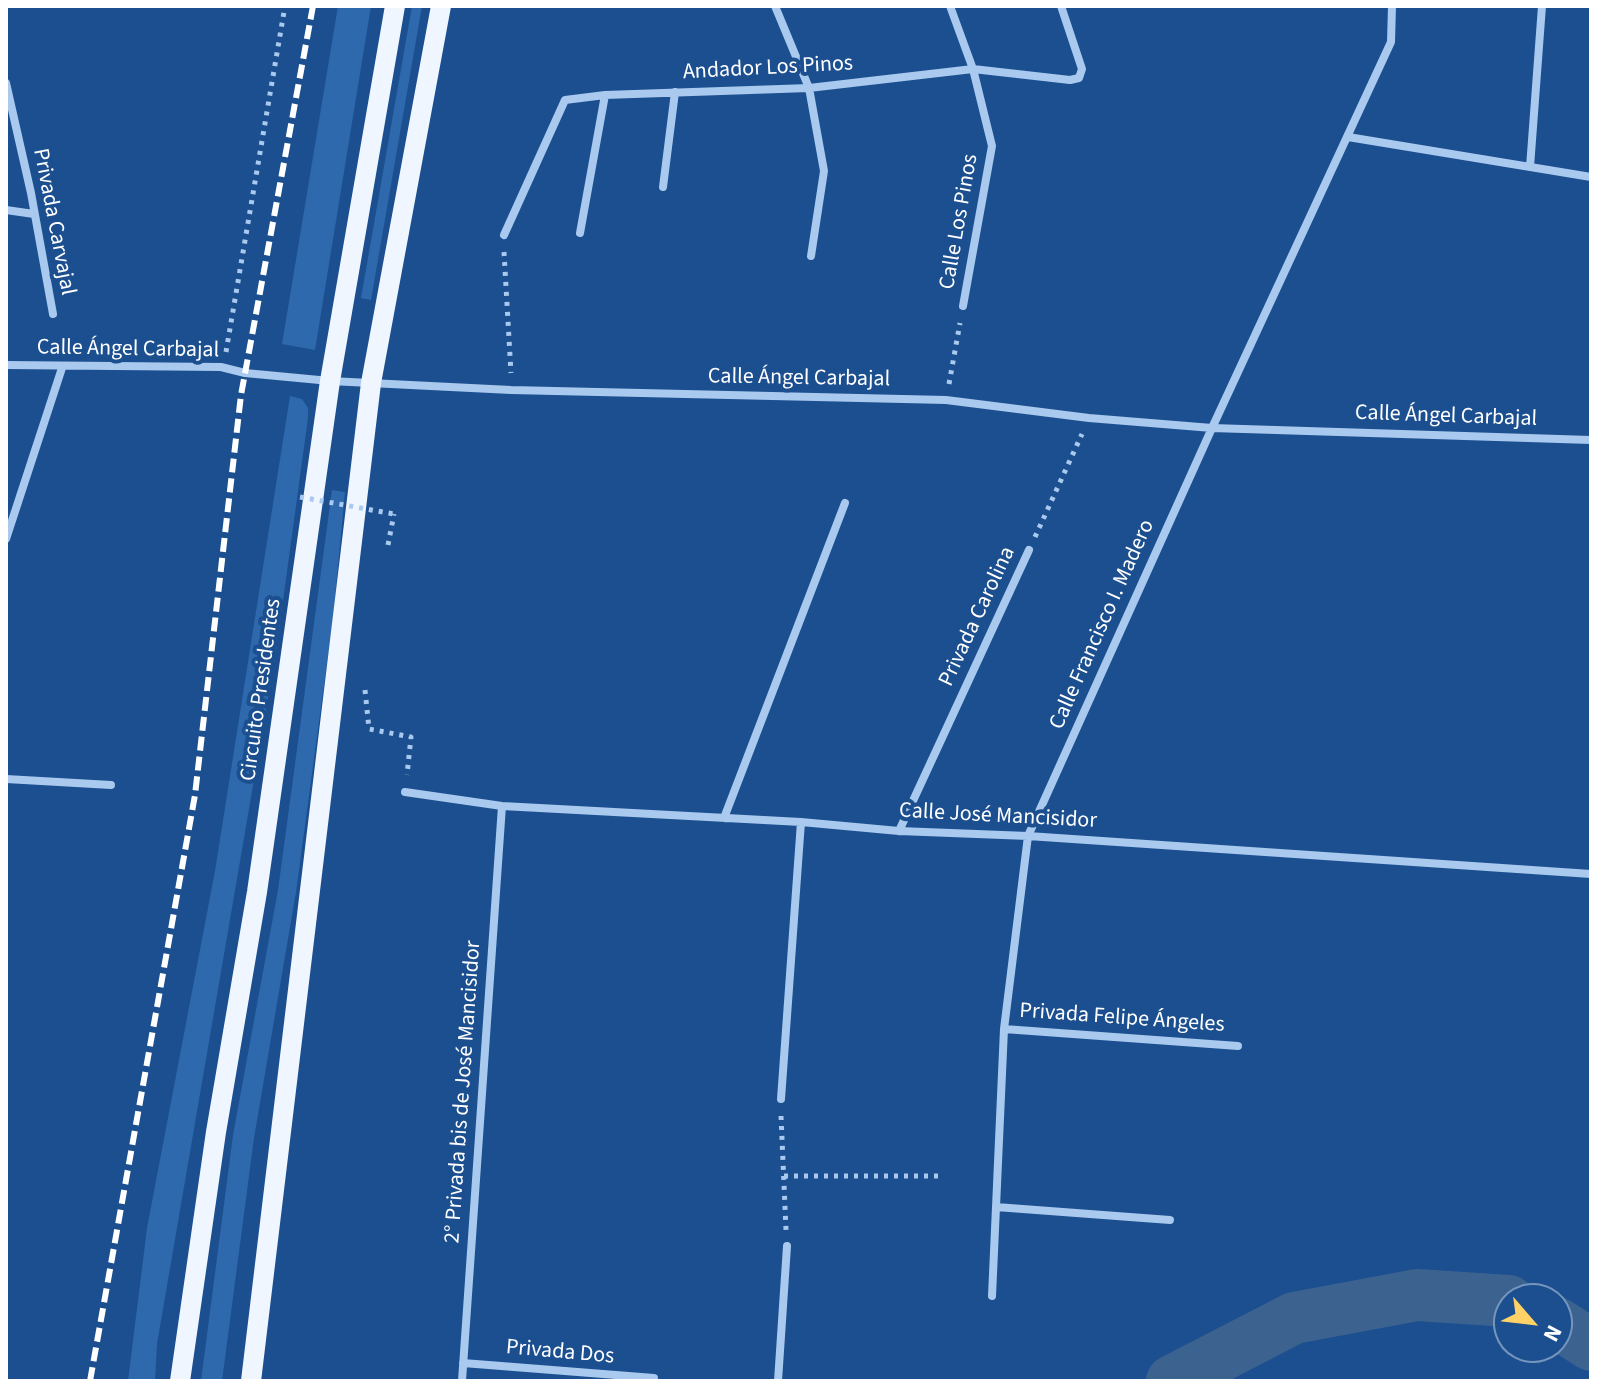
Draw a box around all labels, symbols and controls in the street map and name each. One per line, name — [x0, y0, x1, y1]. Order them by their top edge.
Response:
street label: Andador Los Pinos — [682, 51, 854, 87]
street label: Privada Carvajal — [26, 146, 80, 298]
street label: Calle Los Pinos — [935, 152, 985, 292]
street label: Calle Ángel Carbajal — [37, 335, 219, 365]
street label: Calle Ángel Carbajal — [708, 364, 890, 394]
street label: Calle Ángel Carbajal — [1354, 401, 1538, 433]
street label: Calle Francisco I. Madero — [1045, 516, 1161, 734]
street label: Privada Carolina — [934, 543, 1022, 691]
street label: Circuito Presidentes — [236, 597, 288, 783]
street label: Calle José Mancisidor — [898, 799, 1098, 835]
street label: 2° Privada bis de José Mancisidor — [440, 940, 488, 1244]
street label: Privada Felipe Ángeles — [1019, 999, 1225, 1039]
north arrow — [1493, 1283, 1573, 1363]
text: N — [1535, 1319, 1570, 1347]
street label: Privada Dos — [505, 1335, 615, 1371]

